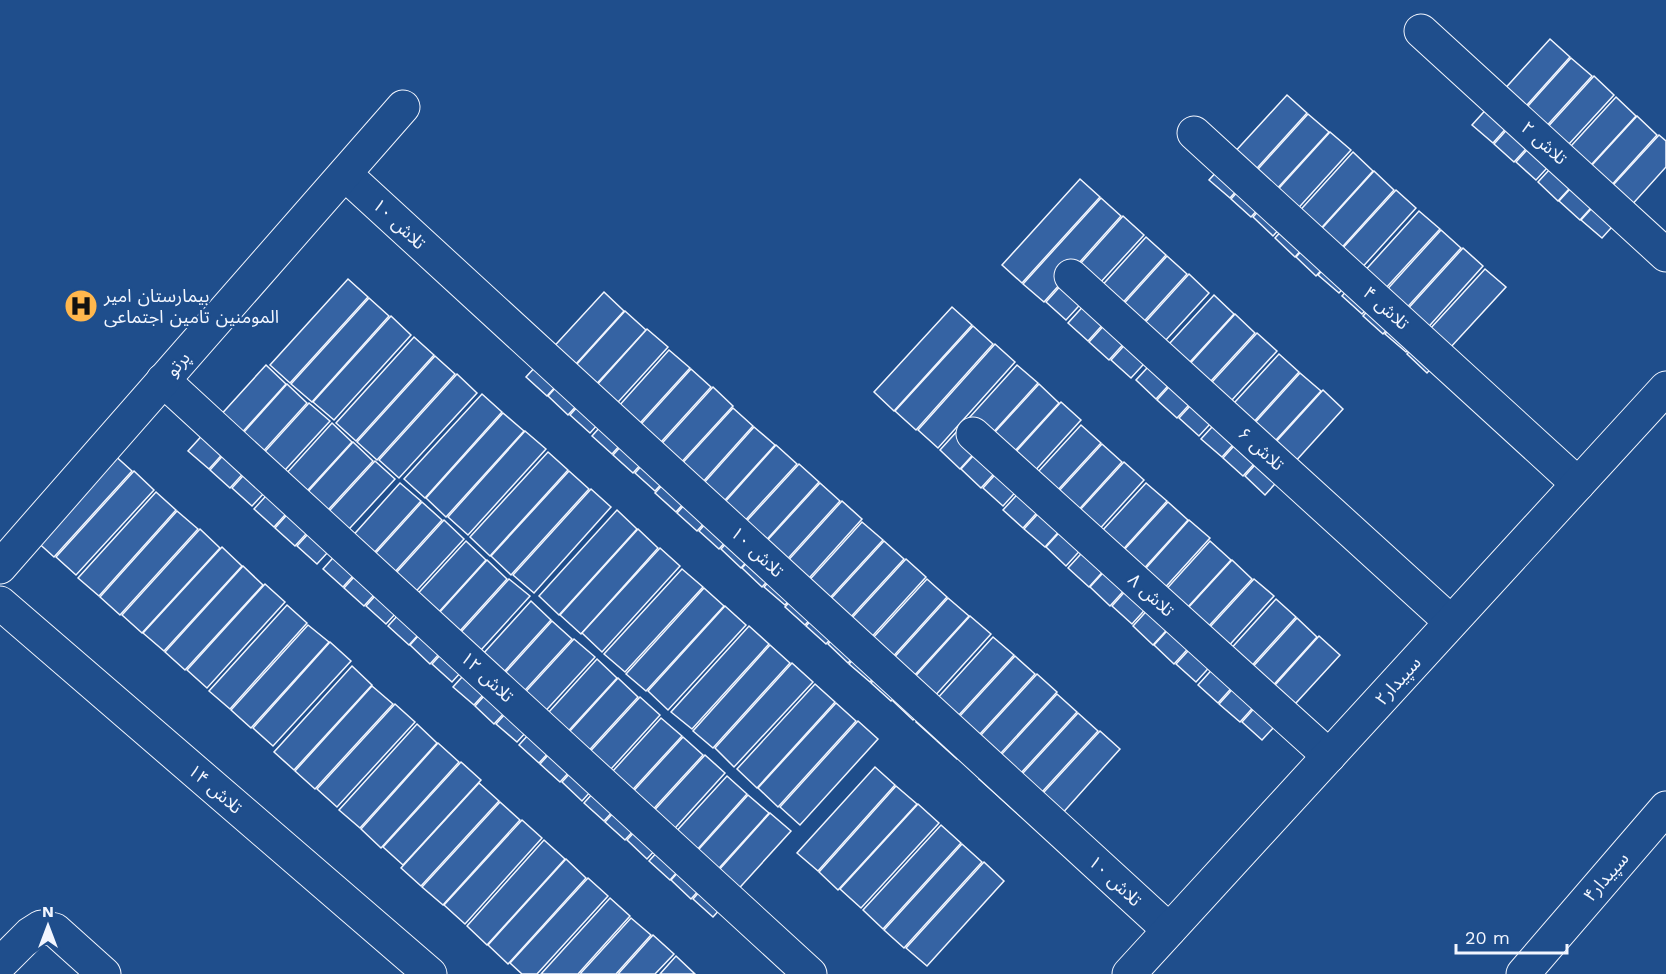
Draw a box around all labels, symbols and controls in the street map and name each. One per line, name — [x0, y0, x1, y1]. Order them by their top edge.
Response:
street label: تلاش ۲ — [1516, 117, 1572, 169]
street label: تلاش ۱۰ — [368, 194, 430, 254]
street label: تلاش ۴ — [1358, 282, 1414, 334]
place label: بیمارستان امیر المومنین تامین اجتماعی — [103, 285, 279, 328]
hospital icon: بیمارستان امیر المومنین تامین اجتماعی — [63, 288, 99, 324]
street label: پرتو — [161, 347, 195, 381]
street label: تلاش ۶ — [1233, 423, 1289, 475]
street label: تلاش ۱۰ — [726, 522, 788, 582]
street label: تلاش ۸ — [1123, 569, 1179, 621]
street label: تلاش ۱۲ — [456, 647, 518, 707]
street label: سپیدار۲ — [1370, 652, 1426, 710]
street label: تلاش ۱۴ — [183, 759, 247, 819]
street label: سپیدار۴ — [1579, 848, 1634, 906]
street label: تلاش ۱۰ — [1084, 851, 1146, 911]
north arrow — [18, 896, 78, 956]
text: N — [42, 902, 54, 921]
scale bar — [1456, 917, 1567, 955]
text: 20 m — [1465, 927, 1510, 948]

